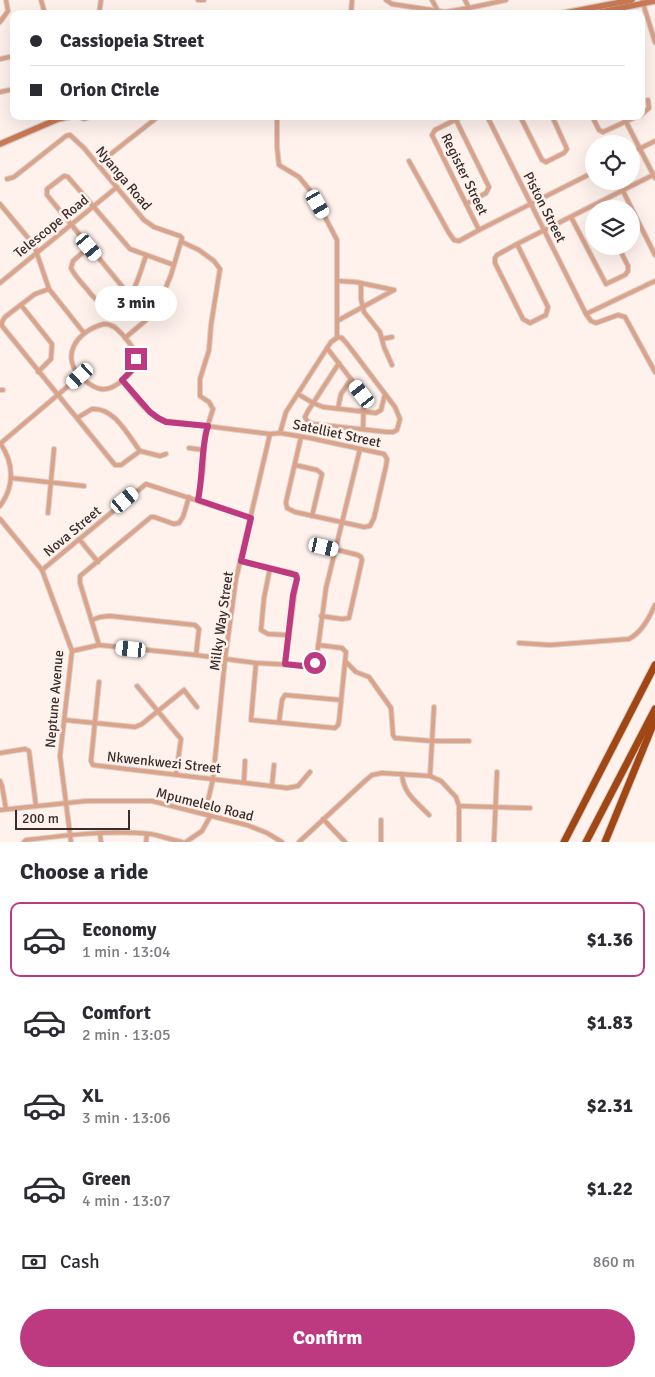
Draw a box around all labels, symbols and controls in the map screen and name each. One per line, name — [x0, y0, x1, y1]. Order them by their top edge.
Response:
text: Cassiopeia Street — [60, 29, 204, 53]
text: Orion Circle — [60, 78, 159, 102]
street label: Register Street — [437, 131, 492, 218]
map controls — [585, 135, 640, 255]
button: locate — [585, 135, 640, 190]
street label: Nyanga Road — [92, 143, 155, 214]
street label: Piston Street — [519, 169, 570, 246]
car — [304, 187, 331, 221]
street label: Telescope Road — [11, 191, 92, 262]
button: layers — [585, 200, 640, 255]
car — [73, 231, 104, 263]
callout: 3 min — [95, 286, 177, 322]
text: 3 min — [117, 293, 155, 313]
route end — [125, 348, 147, 370]
car — [63, 360, 96, 392]
car — [346, 378, 377, 410]
street label: Satelliet Street — [291, 416, 383, 451]
car — [108, 485, 141, 515]
street label: Nova Street — [40, 502, 105, 560]
car — [307, 536, 340, 558]
street label: Milky Way Street — [206, 570, 237, 672]
car — [115, 640, 146, 658]
street label: Neptune Avenue — [42, 649, 67, 749]
route start — [304, 652, 326, 674]
street label: Nkwenkwezi Street — [106, 748, 222, 777]
street label: Mpumelelo Road — [154, 784, 255, 825]
scale bar — [15, 807, 130, 830]
text: 200 m — [22, 810, 59, 827]
text: Choose a ride — [20, 858, 148, 885]
icon: car — [22, 917, 67, 962]
text: Economy — [82, 918, 156, 942]
text: $1.36 — [587, 928, 633, 952]
text: 1 min · 13:04 — [82, 942, 171, 962]
icon: car — [22, 1000, 67, 1045]
text: Comfort — [82, 1001, 151, 1025]
text: $1.83 — [587, 1011, 633, 1035]
text: 2 min · 13:05 — [82, 1025, 171, 1045]
icon: car — [22, 1083, 67, 1128]
text: XL — [82, 1084, 104, 1108]
text: $2.31 — [587, 1094, 633, 1118]
text: 3 min · 13:06 — [82, 1108, 171, 1128]
icon: car — [22, 1166, 67, 1211]
text: Green — [82, 1167, 131, 1191]
text: $1.22 — [587, 1177, 633, 1201]
text: 4 min · 13:07 — [82, 1191, 171, 1211]
icon: cash — [20, 1248, 48, 1276]
text: Cash — [60, 1250, 100, 1274]
text: 860 m — [593, 1252, 635, 1272]
button: Confirm — [20, 1309, 635, 1367]

